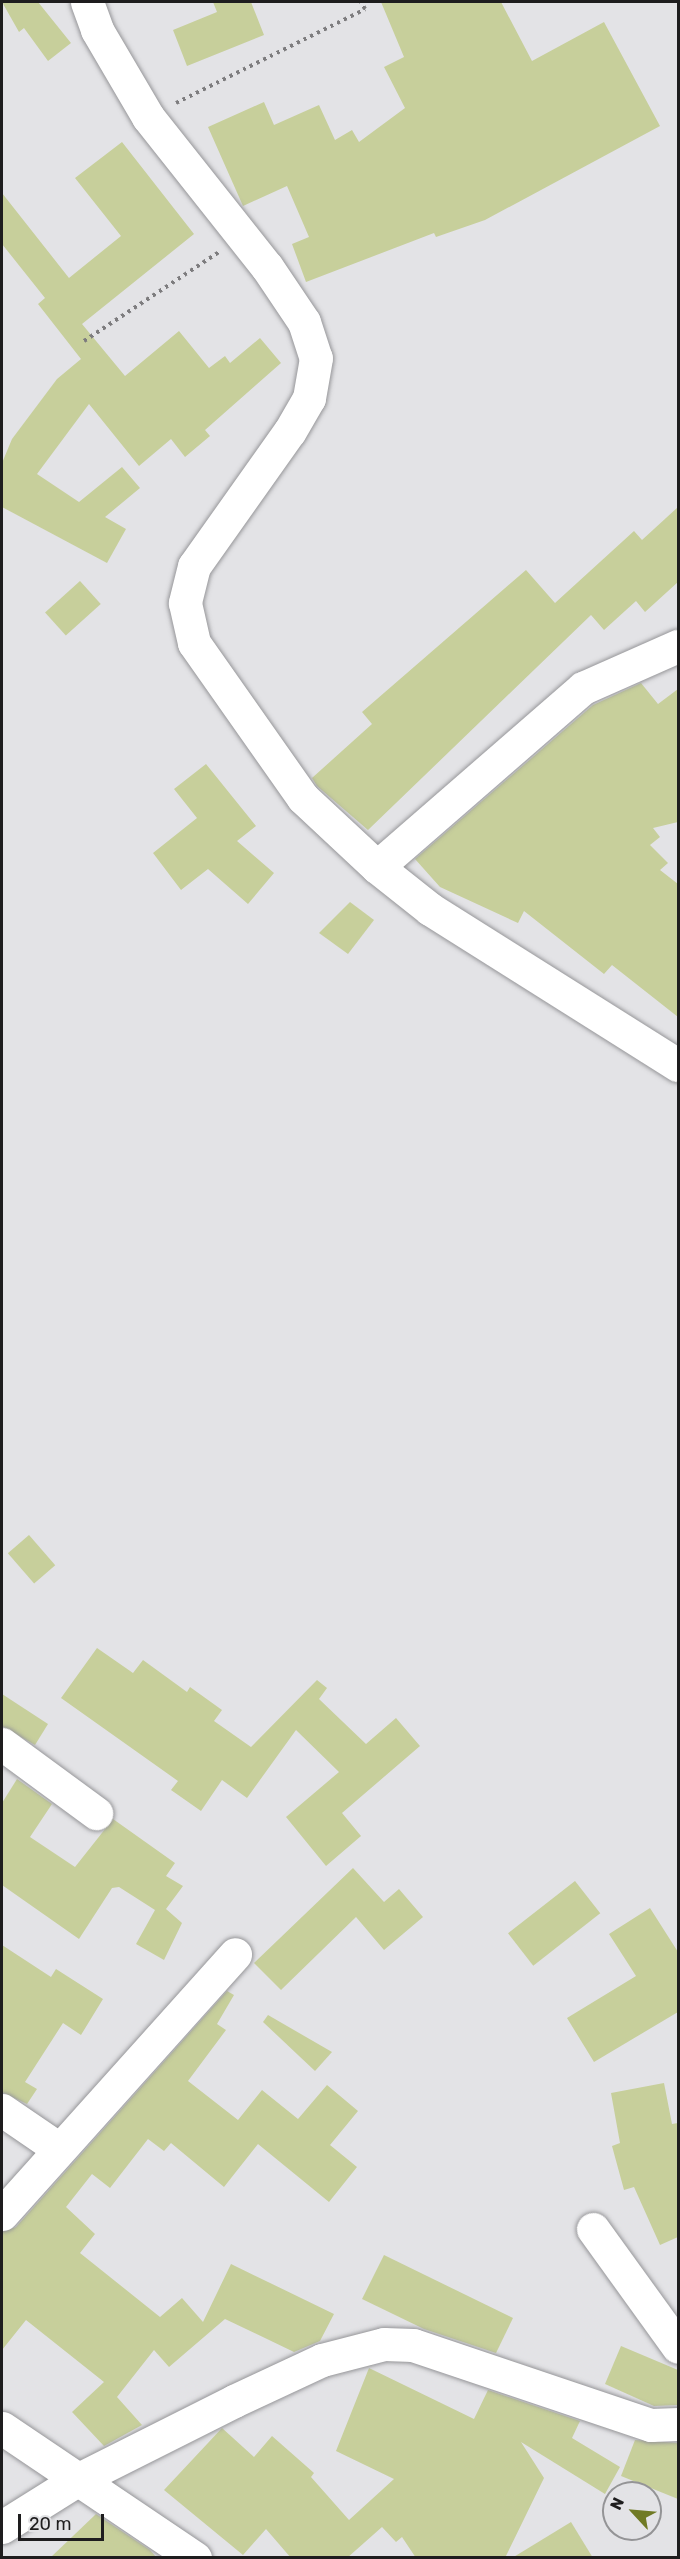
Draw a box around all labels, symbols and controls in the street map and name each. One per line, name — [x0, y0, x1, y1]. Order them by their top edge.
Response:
north arrow — [602, 2481, 662, 2541]
text: N — [606, 2494, 628, 2513]
scale bar — [21, 2502, 106, 2540]
text: 20 m — [29, 2513, 71, 2535]

